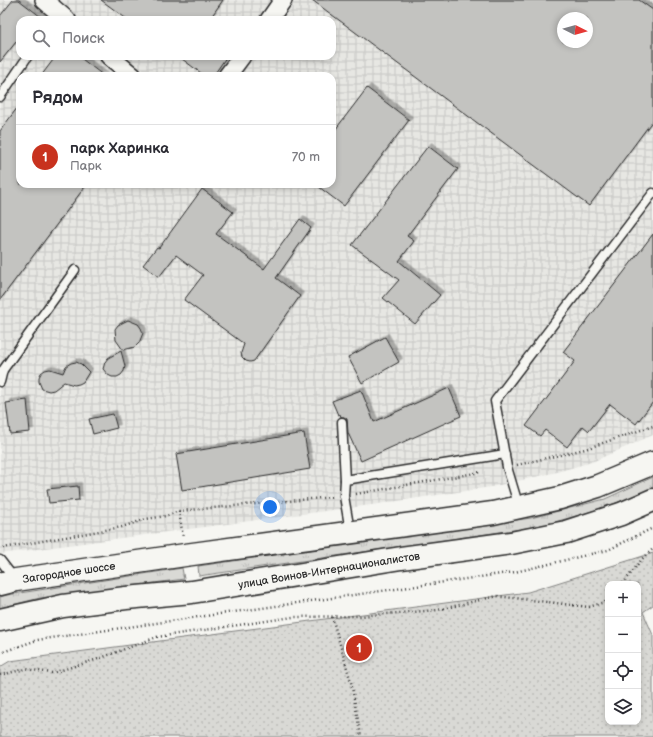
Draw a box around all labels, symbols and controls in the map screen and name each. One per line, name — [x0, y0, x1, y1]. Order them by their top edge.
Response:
north arrow — [557, 12, 593, 48]
search box — [16, 16, 336, 60]
icon: search — [30, 27, 52, 49]
text: Поиск — [62, 29, 105, 48]
text: Рядом — [32, 88, 83, 108]
text: парк Харинка — [70, 139, 169, 158]
text: 1 — [42, 149, 48, 165]
text: 70 m — [292, 149, 320, 165]
text: Парк — [70, 158, 102, 174]
your location — [260, 497, 280, 517]
street label: улица Воинов-Интернационалистов — [237, 549, 421, 591]
street label: Загородное шоссе — [22, 559, 116, 585]
map controls — [605, 581, 641, 725]
button: + — [605, 581, 641, 617]
button: − — [605, 617, 641, 653]
pin: 1 — [346, 633, 372, 663]
button: locate — [605, 653, 641, 689]
button: layers — [605, 689, 641, 725]

